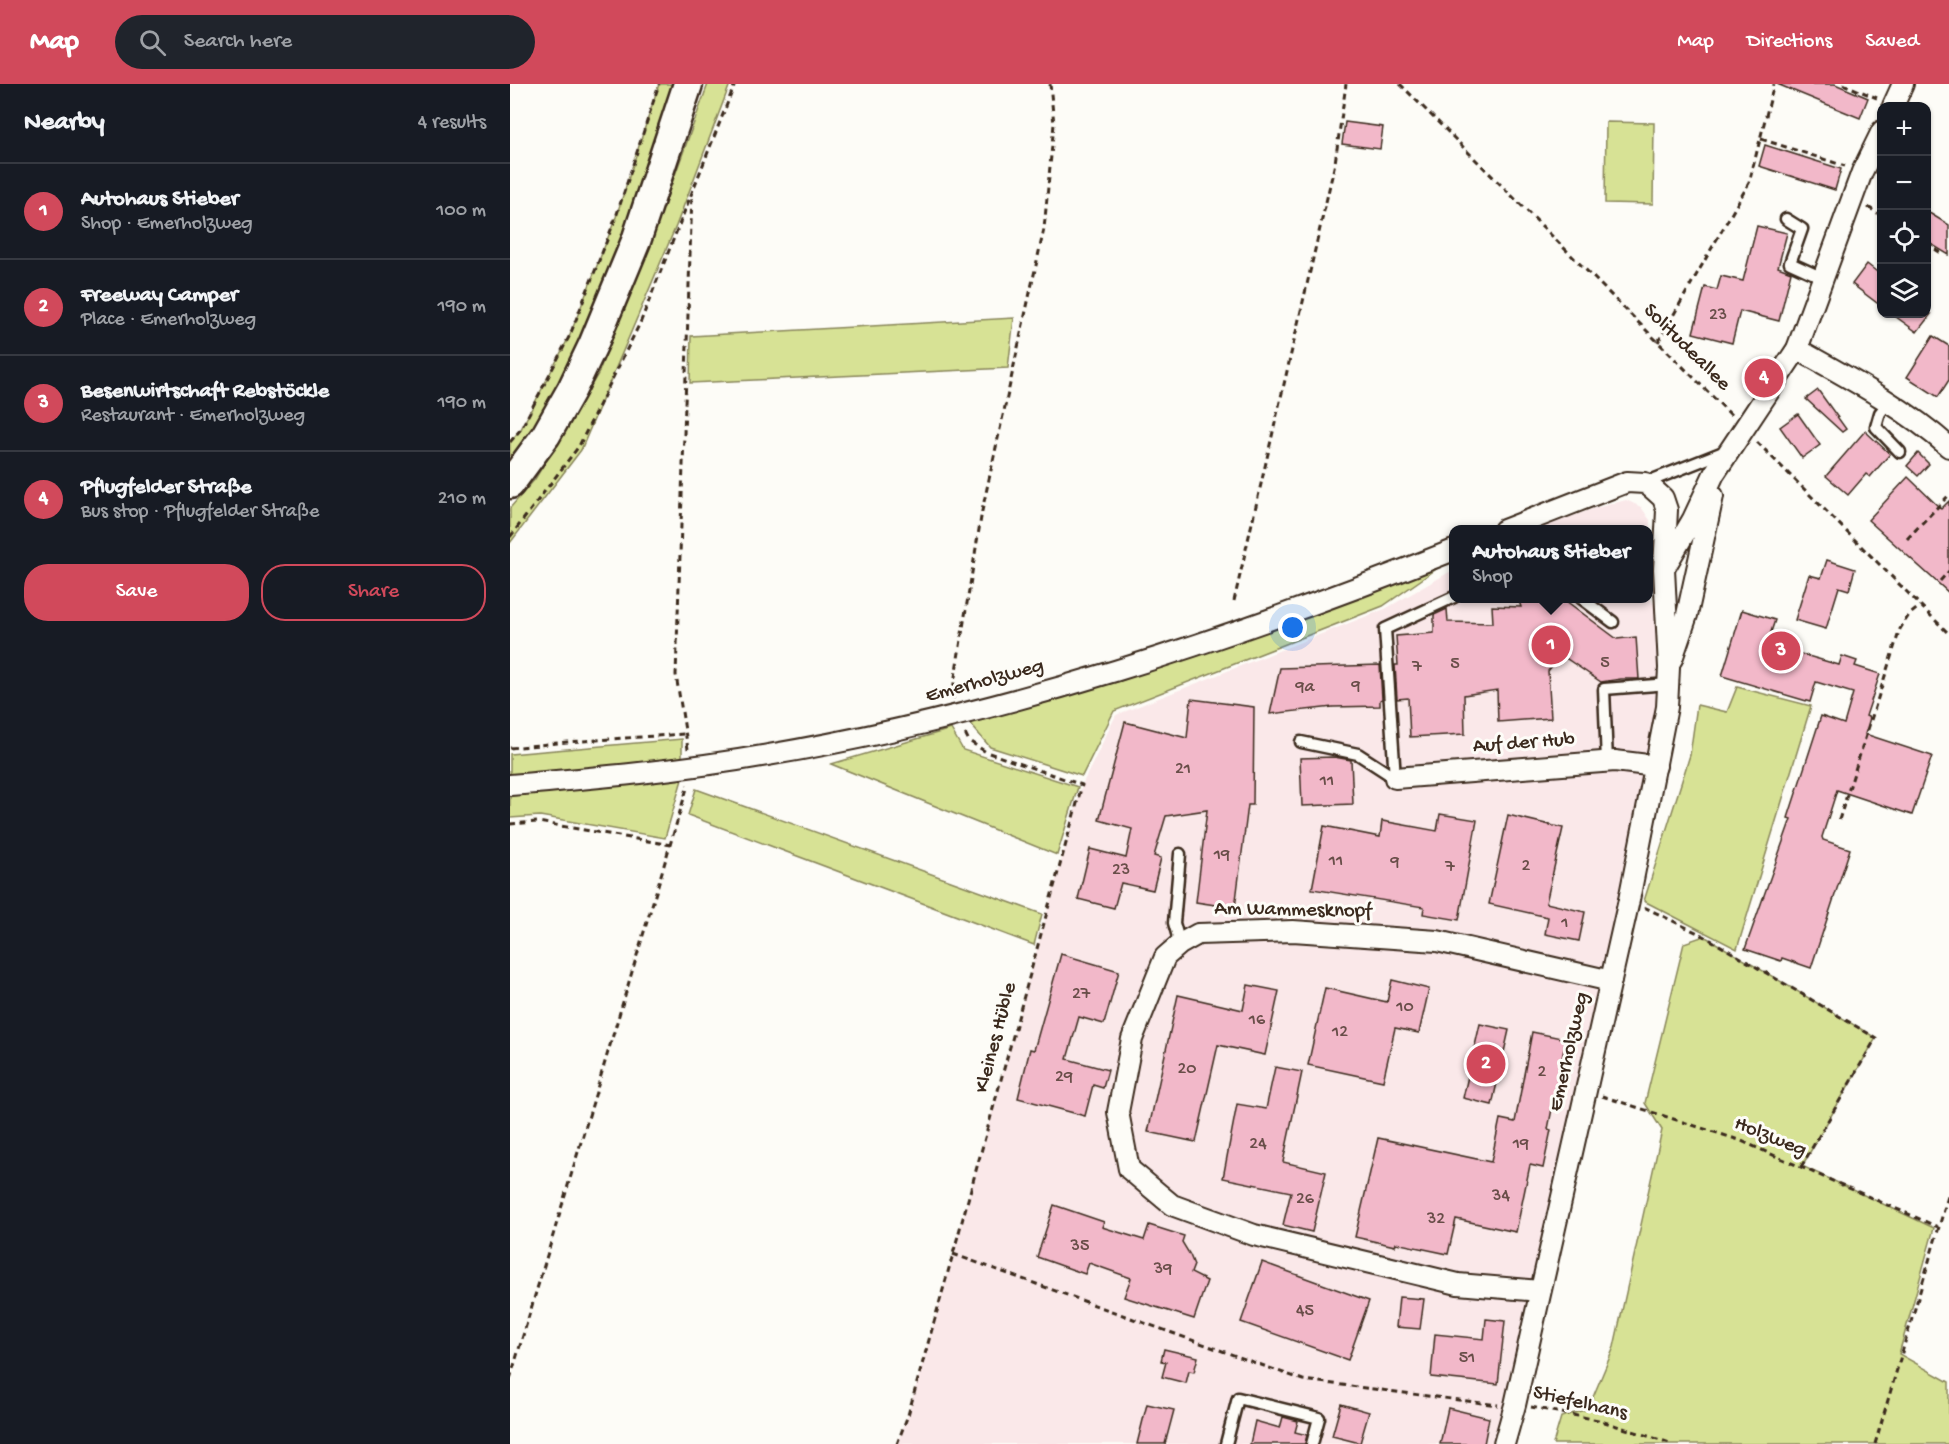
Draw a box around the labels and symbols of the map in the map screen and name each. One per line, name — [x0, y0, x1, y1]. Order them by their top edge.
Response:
street label: Solitudeallee — [1637, 299, 1736, 398]
house number: 23 — [1709, 305, 1727, 326]
pin: 4 — [1744, 356, 1784, 400]
your location — [1278, 613, 1307, 642]
pin: 1 — [1532, 622, 1570, 668]
pin: 3 — [1762, 628, 1800, 674]
house number: 5 — [1600, 653, 1610, 674]
street label: Emerholzweg — [923, 654, 1047, 710]
house number: 5 — [1450, 654, 1460, 675]
house number: 7 — [1411, 657, 1422, 678]
house number: 9 — [1350, 676, 1361, 697]
house number: 9a — [1294, 677, 1316, 698]
street label: Auf der Hub — [1472, 728, 1576, 760]
house number: 21 — [1175, 759, 1191, 780]
house number: 11 — [1319, 771, 1334, 792]
house number: 19 — [1213, 845, 1230, 866]
house number: 11 — [1328, 851, 1343, 872]
house number: 9 — [1389, 852, 1400, 873]
house number: 2 — [1522, 856, 1531, 877]
house number: 7 — [1444, 857, 1455, 878]
house number: 23 — [1112, 860, 1130, 881]
street label: Am Wammesknopf — [1214, 897, 1373, 925]
house number: 1 — [1560, 913, 1569, 934]
street label: Kleines Hüble — [970, 979, 1024, 1096]
house number: 27 — [1072, 984, 1091, 1005]
street label: Emerholzweg — [1544, 990, 1596, 1114]
house number: 10 — [1395, 997, 1414, 1018]
house number: 16 — [1248, 1010, 1266, 1031]
house number: 12 — [1331, 1022, 1348, 1043]
pin: 2 — [1466, 1042, 1506, 1086]
house number: 20 — [1177, 1059, 1197, 1080]
house number: 2 — [1538, 1062, 1547, 1083]
house number: 29 — [1055, 1067, 1073, 1088]
street label: Holzweg — [1730, 1112, 1810, 1164]
house number: 24 — [1249, 1134, 1267, 1155]
house number: 19 — [1512, 1134, 1529, 1155]
house number: 34 — [1491, 1186, 1510, 1207]
house number: 26 — [1296, 1189, 1315, 1210]
house number: 32 — [1426, 1209, 1445, 1230]
house number: 35 — [1070, 1236, 1089, 1257]
house number: 39 — [1153, 1259, 1172, 1280]
house number: 45 — [1296, 1301, 1314, 1322]
house number: 51 — [1459, 1348, 1475, 1369]
street label: Stiefelhans — [1530, 1381, 1631, 1427]

